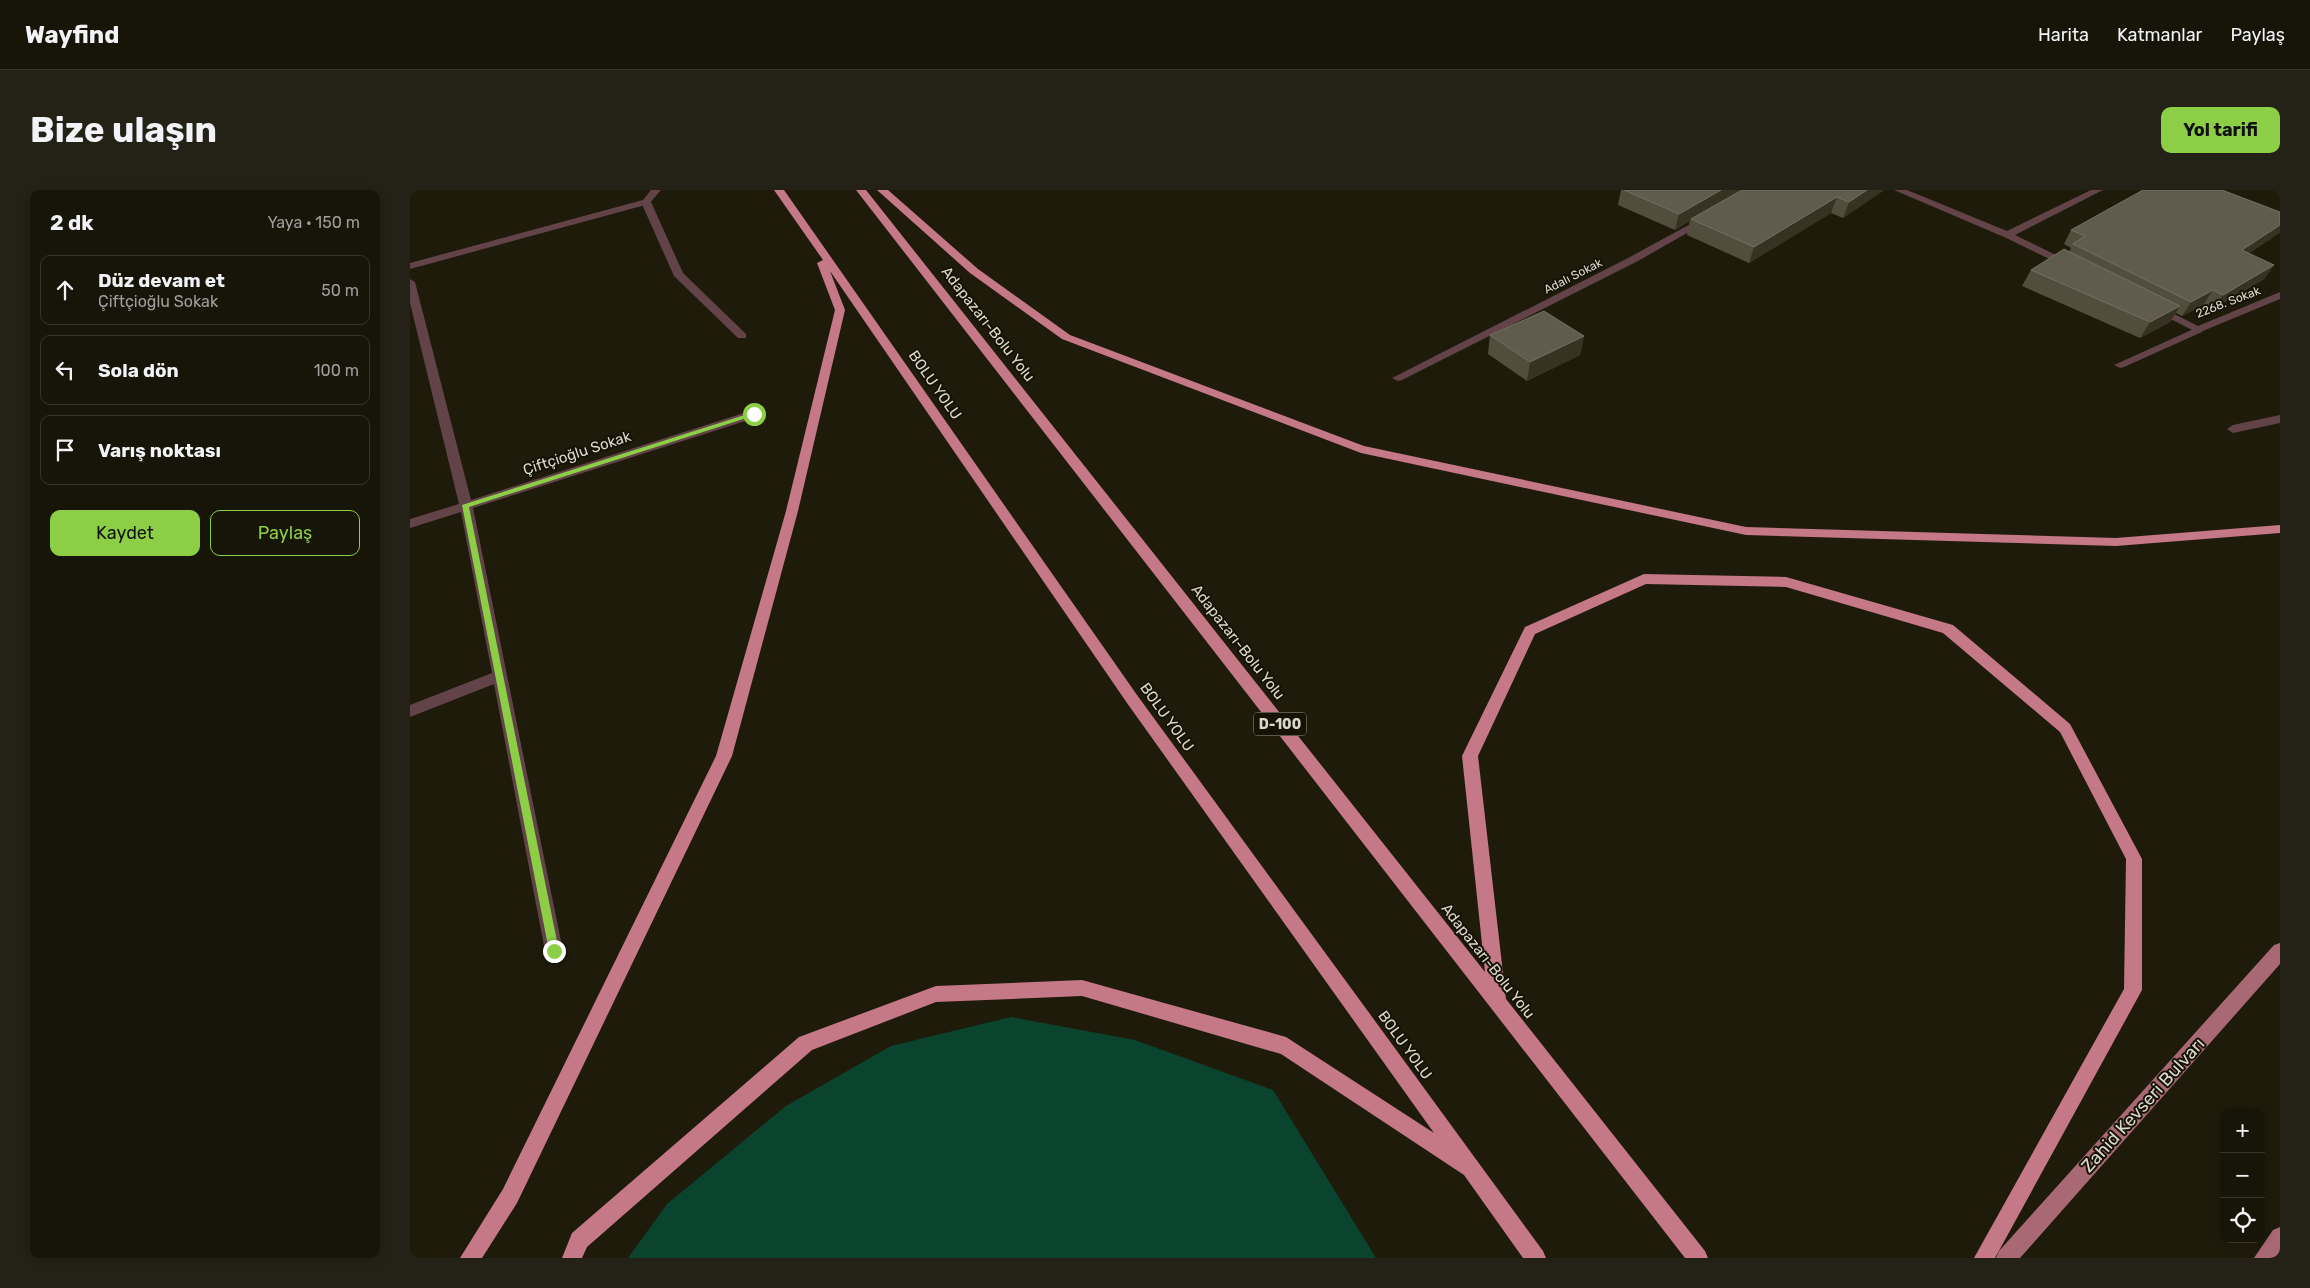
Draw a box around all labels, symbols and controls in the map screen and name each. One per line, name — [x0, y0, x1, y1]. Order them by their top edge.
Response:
text: Wayfind — [25, 21, 119, 49]
text: Harita — [2038, 24, 2089, 46]
text: Katmanlar — [2117, 24, 2202, 46]
text: Paylaş — [2230, 24, 2285, 46]
button: Yol tarifi — [2161, 107, 2280, 153]
text: Bize ulaşın — [30, 109, 217, 151]
text: 2 dk — [50, 210, 94, 235]
text: Yaya · 150 m — [267, 213, 360, 232]
street label: Adalı Sokak — [1541, 255, 1605, 297]
street label: Adapazarı-Bolu Yolu — [937, 263, 1039, 385]
text: Düz devam et — [98, 269, 225, 292]
icon: ahead — [51, 276, 79, 304]
text: 50 m — [321, 281, 359, 300]
street label: 2268. Sokak — [2194, 283, 2263, 321]
text: Çiftçioğlu Sokak — [98, 292, 218, 311]
street label: BOLU YOLU — [905, 347, 965, 423]
icon: left — [51, 356, 79, 384]
text: Sola dön — [98, 359, 179, 382]
text: 100 m — [314, 361, 359, 380]
route start — [743, 403, 766, 426]
street label: Çiftçioğlu Sokak — [521, 427, 634, 479]
icon: arrive — [51, 436, 79, 464]
text: Varış noktası — [98, 439, 221, 462]
button: Kaydet — [50, 510, 200, 556]
button: Paylaş — [210, 510, 360, 556]
street label: Adapazarı-Bolu Yolu — [1187, 581, 1289, 703]
street label: BOLU YOLU — [1136, 679, 1198, 755]
road number: D-100 — [1254, 712, 1306, 736]
street label: Adapazarı-Bolu Yolu — [1437, 900, 1539, 1022]
route end — [543, 940, 566, 963]
street label: BOLU YOLU — [1374, 1007, 1436, 1083]
street label: Zahid Kevseri Bulvarı — [2077, 1033, 2209, 1177]
map controls — [2220, 1108, 2265, 1243]
button: + — [2220, 1108, 2265, 1153]
button: − — [2220, 1153, 2265, 1198]
button: locate — [2220, 1198, 2265, 1243]

